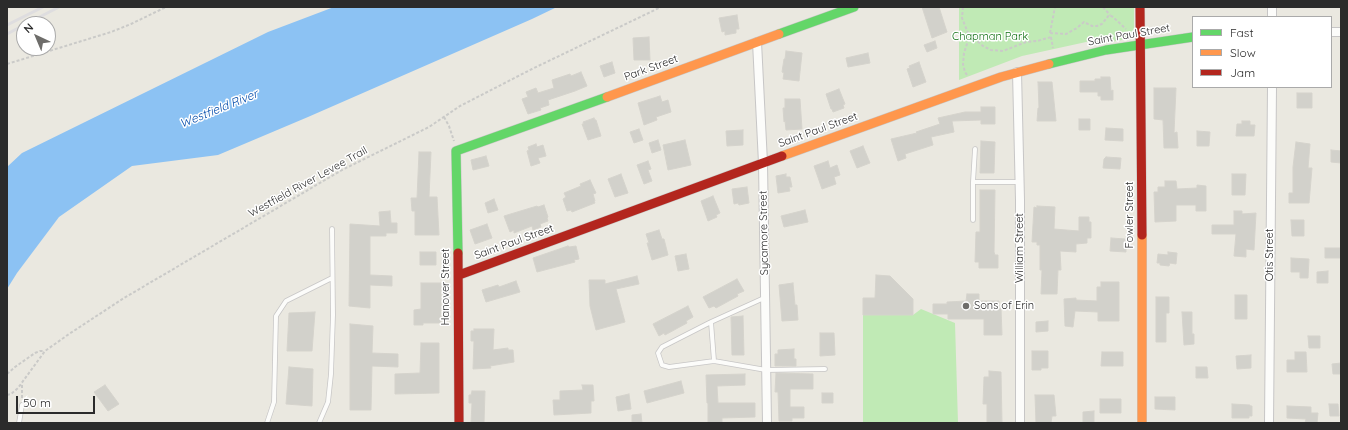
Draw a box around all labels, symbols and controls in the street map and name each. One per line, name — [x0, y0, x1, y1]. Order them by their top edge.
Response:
north arrow — [16, 16, 56, 56]
legend — [1192, 16, 1332, 88]
text: N — [21, 20, 36, 36]
street label: Saint Paul Street — [1087, 21, 1171, 49]
text: Fast — [1230, 25, 1254, 40]
park label: Chapman Park — [952, 30, 1028, 44]
text: Slow — [1230, 45, 1256, 60]
street label: Park Street — [622, 52, 680, 84]
text: Jam — [1230, 65, 1255, 80]
water label: Westfield River — [178, 87, 260, 131]
street label: Saint Paul Street — [777, 110, 859, 150]
street label: Westfield River Levee Trail — [246, 144, 370, 220]
street label: Fowler Street — [1123, 182, 1137, 248]
street label: Sycamore Street — [757, 191, 771, 275]
street label: William Street — [1013, 213, 1027, 283]
street label: Saint Paul Street — [473, 222, 555, 262]
street label: Otis Street — [1263, 229, 1277, 281]
street label: Hanover Street — [439, 249, 453, 325]
place label: Sons of Erin — [974, 299, 1034, 313]
marker: Sons of Erin — [961, 301, 971, 311]
scale bar — [18, 388, 97, 414]
text: 50 m — [23, 395, 51, 410]

